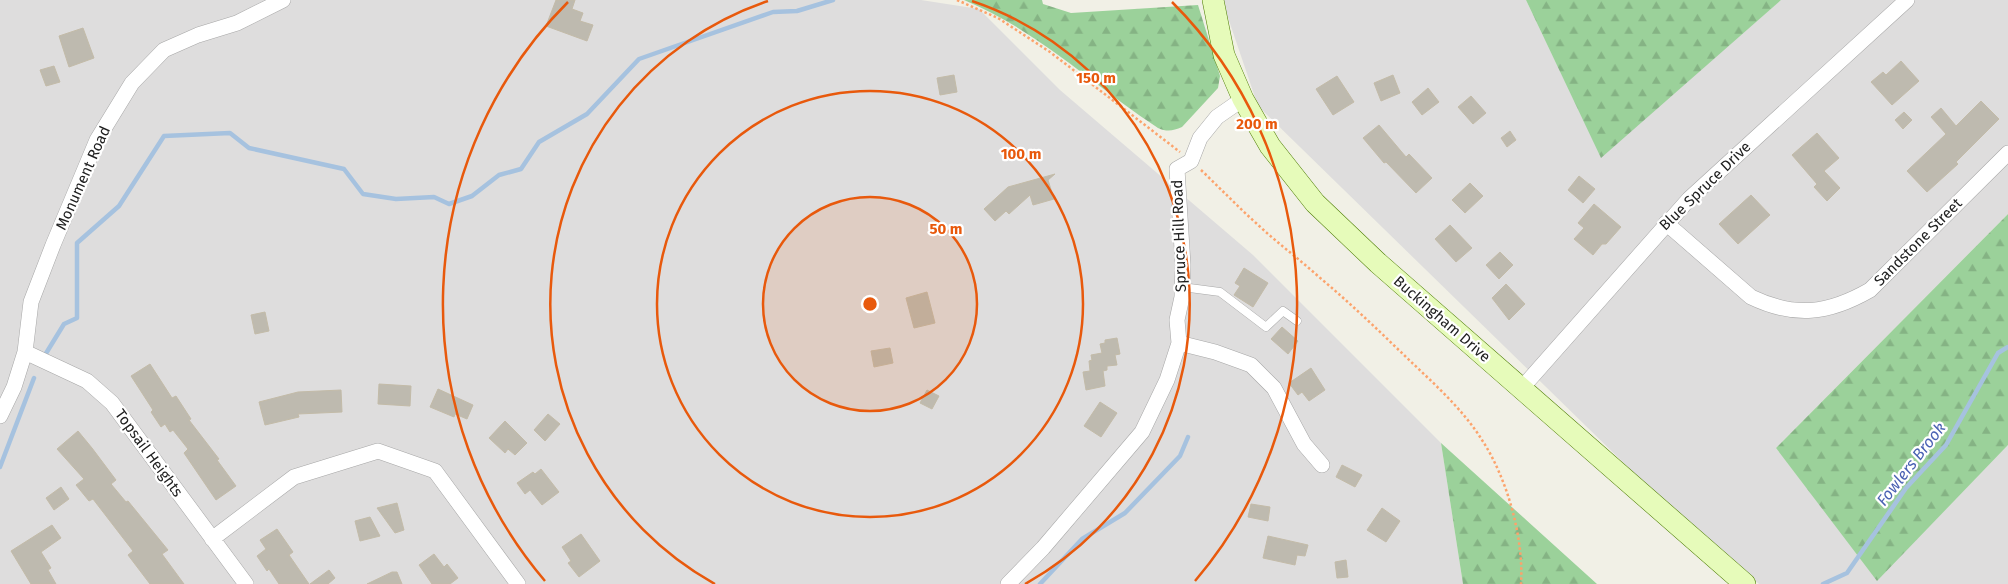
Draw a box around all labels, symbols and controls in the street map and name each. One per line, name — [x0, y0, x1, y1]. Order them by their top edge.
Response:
text: 150 m — [1076, 69, 1116, 87]
text: 200 m — [1236, 115, 1278, 133]
street label: Monument Road — [52, 123, 114, 233]
street label: Blue Spruce Drive — [1656, 138, 1754, 234]
text: 100 m — [1001, 145, 1041, 163]
street label: Spruce Hill Road — [1168, 180, 1190, 292]
street label: Sandstone Street — [1870, 194, 1966, 290]
text: 50 m — [929, 220, 963, 238]
street label: Buckingham Drive — [1390, 272, 1494, 366]
centre of rings — [861, 295, 879, 313]
street label: Topsail Heights — [111, 406, 187, 500]
water label: Fowlers Brook — [1873, 418, 1950, 509]

